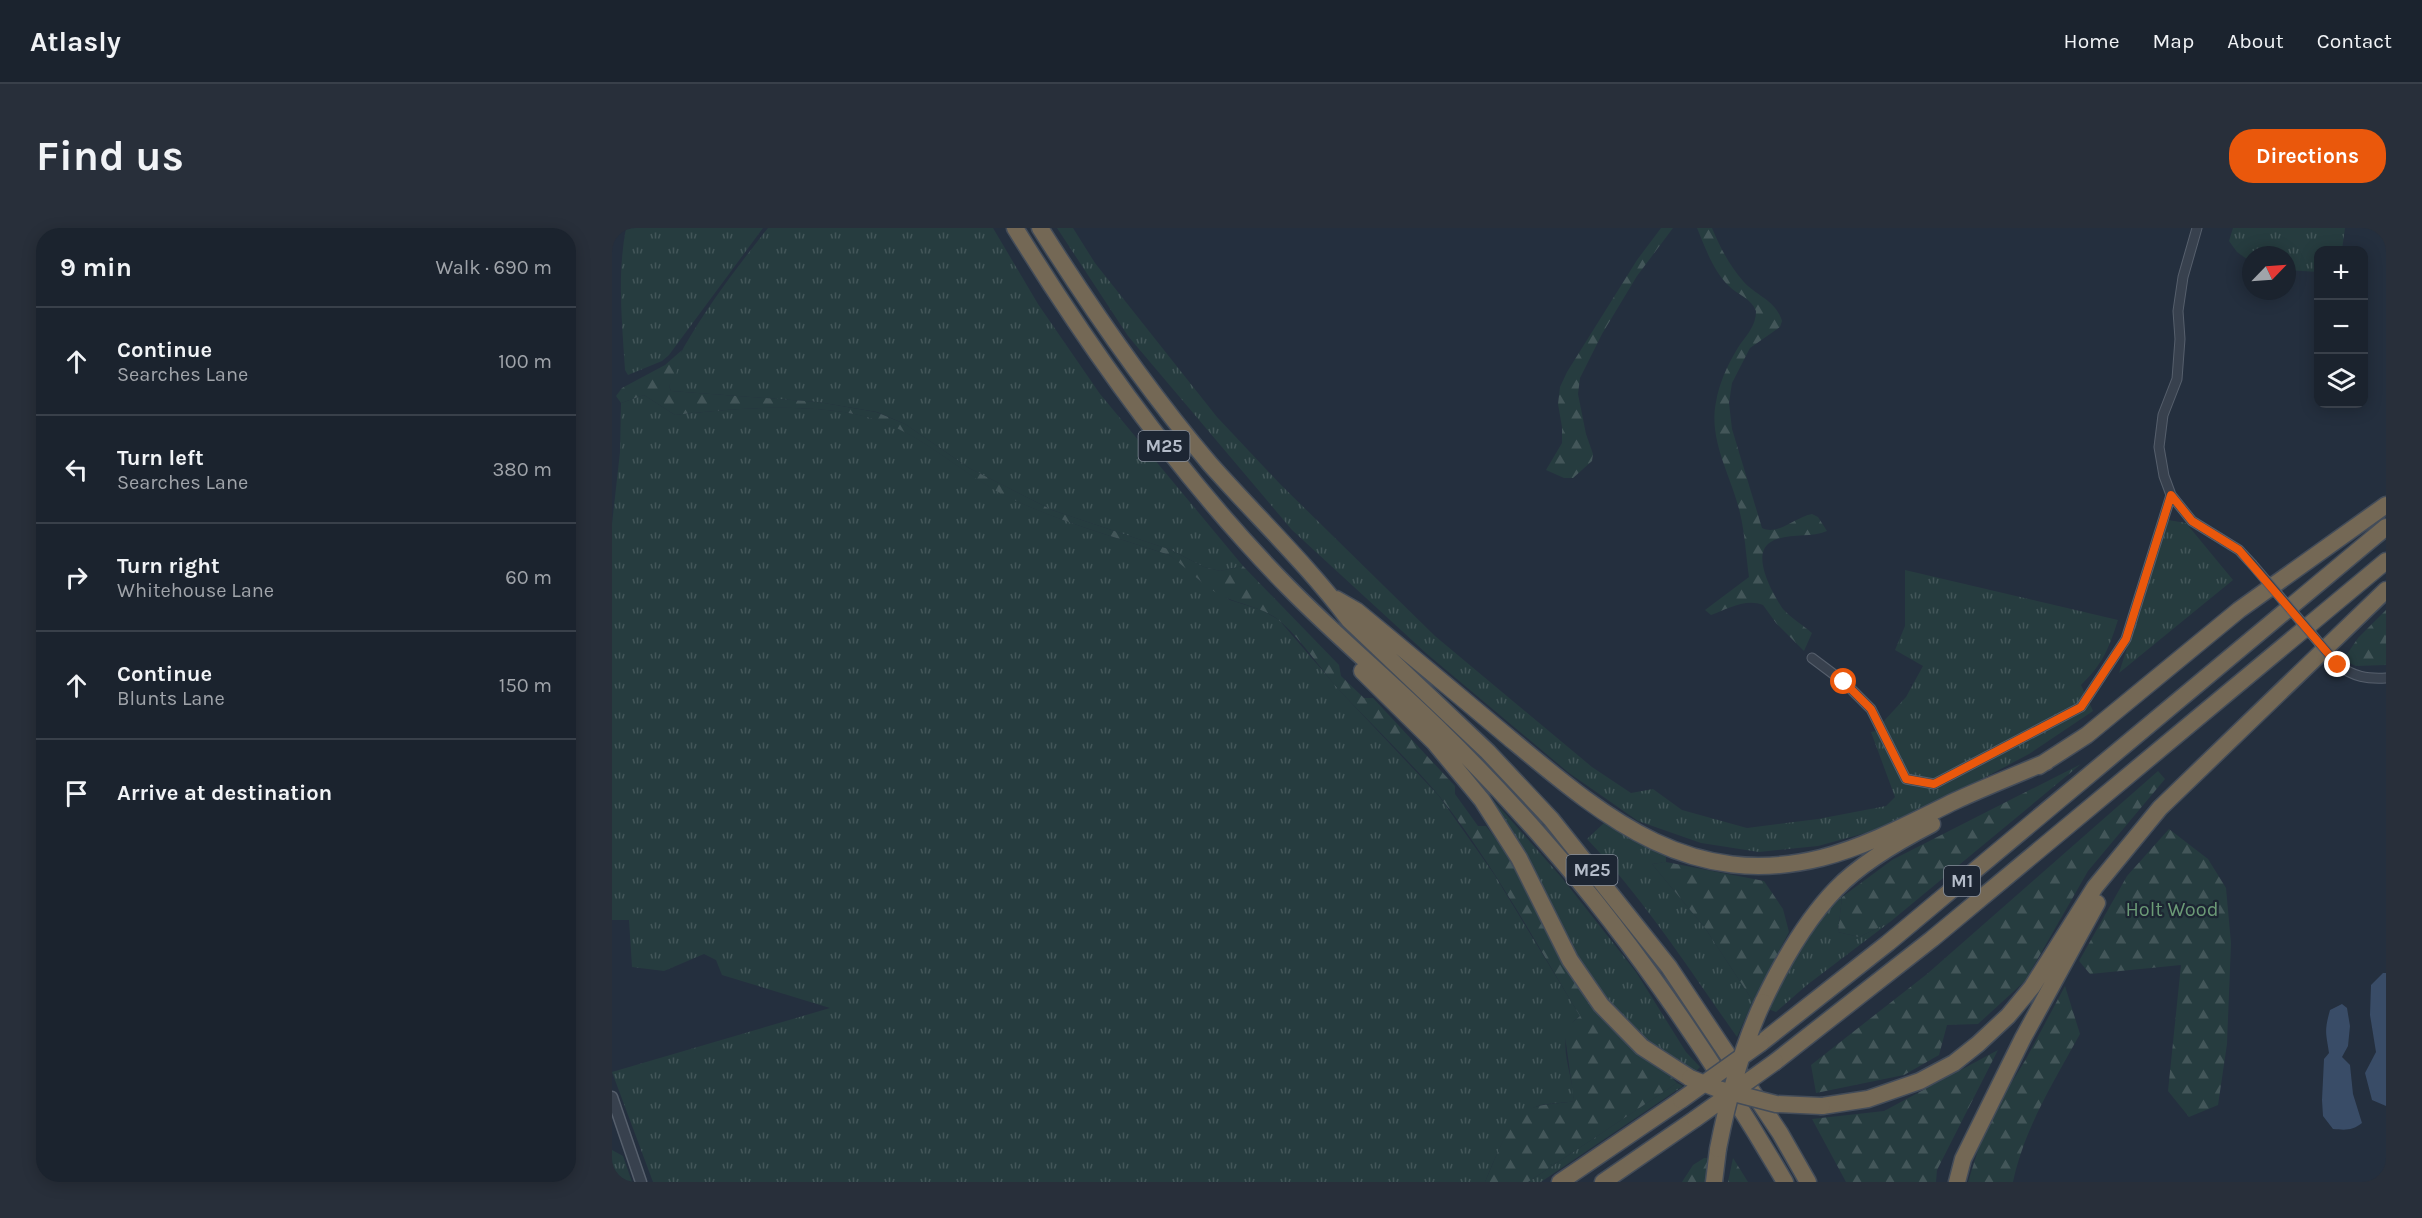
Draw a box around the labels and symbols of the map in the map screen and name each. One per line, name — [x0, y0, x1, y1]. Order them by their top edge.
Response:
north arrow — [2242, 246, 2296, 300]
road number: M25 — [1138, 431, 1190, 461]
route end — [2324, 651, 2350, 677]
route start — [1830, 668, 1856, 694]
road number: M25 — [1566, 855, 1618, 885]
road number: M1 — [1944, 866, 1980, 896]
park label: Holt Wood — [2125, 898, 2219, 921]

